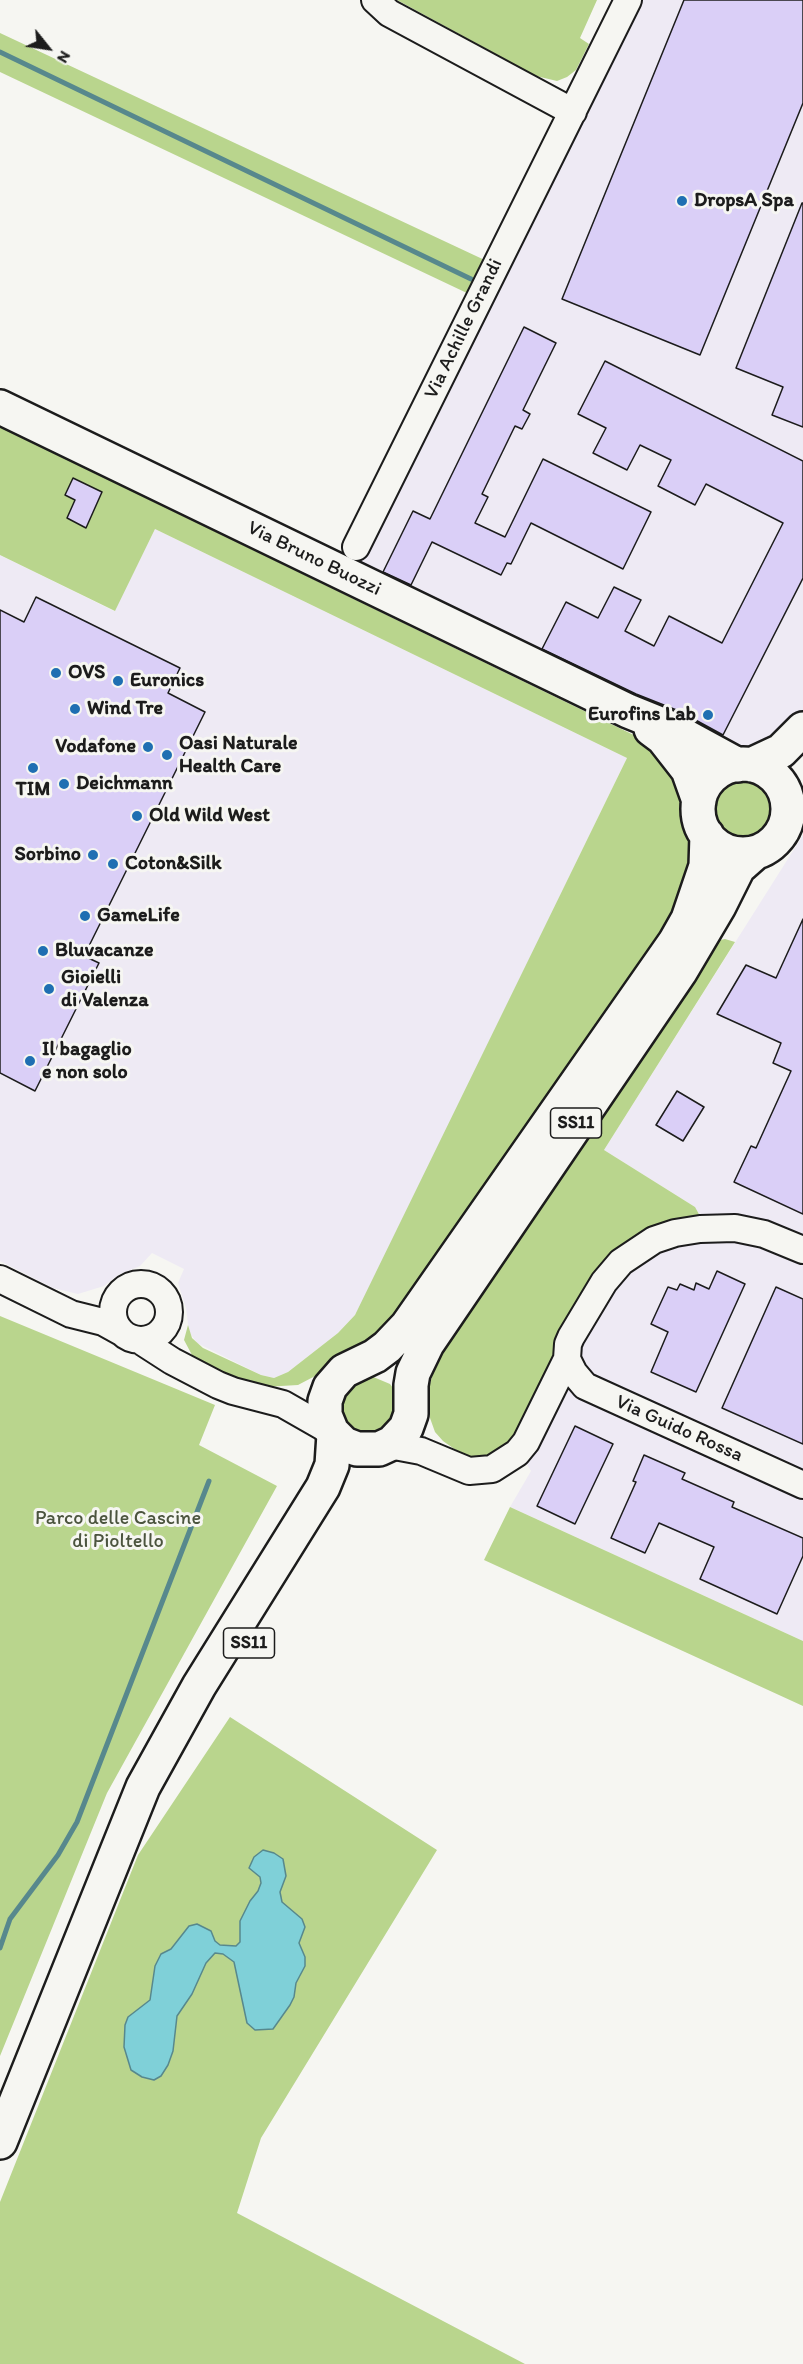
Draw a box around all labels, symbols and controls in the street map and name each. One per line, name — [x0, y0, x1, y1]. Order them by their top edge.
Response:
north arrow — [18, 18, 78, 78]
text: N — [53, 48, 75, 67]
place label: DropsA Spa — [694, 189, 794, 213]
marker: DropsA Spa — [675, 194, 689, 208]
street label: Via Achille Grandi — [420, 255, 508, 403]
street label: Via Bruno Buozzi — [243, 516, 385, 602]
place label: OVS — [68, 661, 105, 685]
marker: OVS — [49, 666, 63, 680]
place label: Euronics — [130, 669, 204, 693]
marker: Euronics — [111, 674, 125, 688]
place label: Wind Tre — [87, 697, 163, 721]
marker: Wind Tre — [68, 702, 82, 716]
place label: Eurofins Lab — [588, 703, 696, 727]
marker: Eurofins Lab — [701, 708, 715, 722]
place label: Oasi Naturale Health Care — [179, 732, 298, 779]
place label: Vodafone — [55, 735, 136, 759]
marker: Vodafone — [141, 740, 155, 754]
marker: Oasi Naturale Health Care — [160, 748, 174, 762]
marker: TIM — [26, 761, 40, 775]
place label: Deichmann — [76, 772, 173, 796]
marker: Deichmann — [57, 777, 71, 791]
place label: TIM — [16, 778, 50, 802]
place label: Old Wild West — [149, 804, 270, 828]
marker: Old Wild West — [130, 809, 144, 823]
place label: Sorbino — [15, 843, 81, 867]
marker: Sorbino — [86, 848, 100, 862]
place label: Coton&Silk — [125, 852, 222, 876]
marker: Coton&Silk — [106, 857, 120, 871]
place label: GameLife — [97, 904, 180, 928]
marker: GameLife — [78, 909, 92, 923]
place label: Bluvacanze — [55, 939, 153, 963]
marker: Bluvacanze — [36, 944, 50, 958]
place label: Gioielli di Valenza — [61, 966, 149, 1013]
marker: Gioielli di Valenza — [42, 982, 56, 996]
place label: Il bagaglio e non solo — [42, 1038, 132, 1085]
marker: Il bagaglio e non solo — [23, 1054, 37, 1068]
road number: SS11 — [550, 1108, 602, 1138]
street label: Via Guido Rossa — [612, 1390, 746, 1468]
park label: Parco delle Cascine di Pioltello — [35, 1507, 201, 1554]
road number: SS11 — [224, 1628, 274, 1658]

